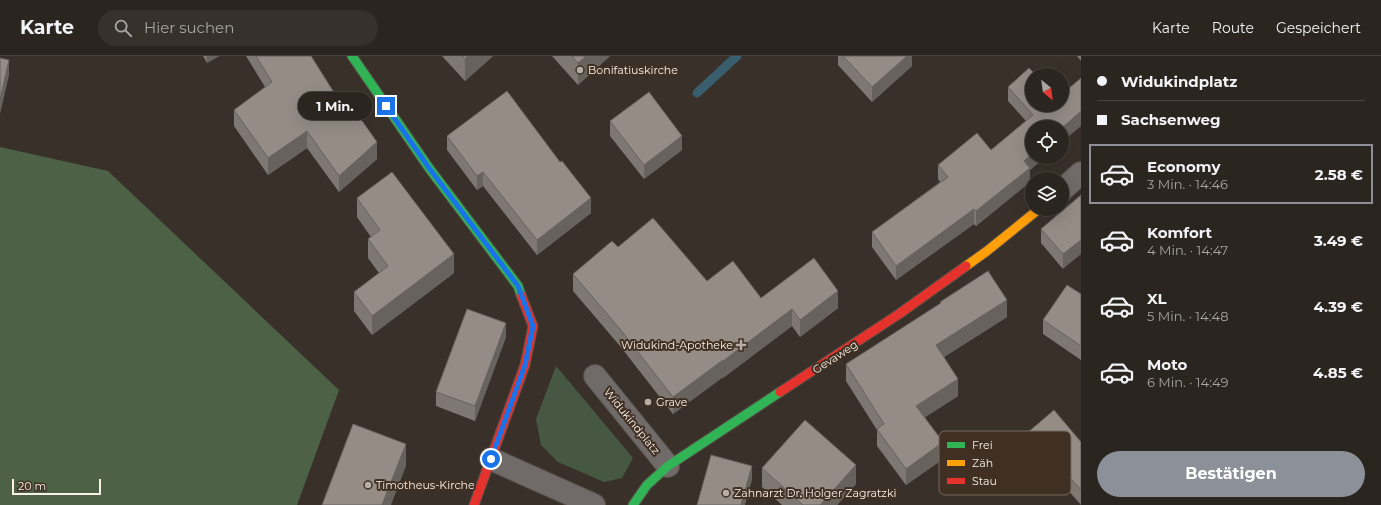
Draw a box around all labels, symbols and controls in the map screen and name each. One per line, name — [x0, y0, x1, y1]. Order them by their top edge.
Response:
search box — [98, 10, 378, 46]
text: Karte — [20, 16, 74, 39]
icon: search — [112, 17, 134, 39]
text: Hier suchen — [144, 18, 234, 37]
text: Karte — [1152, 19, 1190, 37]
text: Route — [1212, 19, 1254, 37]
text: Gespeichert — [1276, 19, 1361, 37]
place label: Bonifatiuskirche — [588, 63, 678, 77]
marker: Bonifatiuskirche — [575, 65, 585, 75]
north arrow — [1025, 68, 1069, 112]
map controls — [1025, 68, 1069, 216]
text: Widukindplatz — [1121, 72, 1238, 91]
callout: 1 Min. — [298, 92, 372, 120]
route end — [377, 97, 395, 115]
text: 1 Min. — [316, 98, 354, 114]
text: Sachsenweg — [1121, 110, 1221, 129]
button: locate — [1025, 120, 1069, 164]
icon: car — [1099, 156, 1135, 192]
text: Economy — [1147, 157, 1220, 176]
text: 2.58 € — [1315, 165, 1363, 184]
button: layers — [1025, 172, 1069, 216]
text: 3 Min. · 14:46 — [1147, 176, 1228, 192]
icon: car — [1099, 222, 1135, 258]
text: Komfort — [1147, 223, 1212, 242]
text: 3.49 € — [1314, 231, 1363, 250]
text: 4 Min. · 14:47 — [1147, 242, 1228, 258]
icon: car — [1099, 288, 1135, 324]
text: XL — [1147, 289, 1166, 308]
text: 4.39 € — [1313, 297, 1363, 316]
text: 5 Min. · 14:48 — [1147, 308, 1228, 324]
street label: Gevaweg — [810, 337, 860, 377]
place label: Widukind-Apotheke — [621, 338, 733, 352]
marker: Widukind-Apotheke — [736, 340, 746, 350]
icon: car — [1099, 354, 1135, 390]
text: Moto — [1147, 355, 1187, 374]
text: 4.85 € — [1313, 363, 1363, 382]
text: 6 Min. · 14:49 — [1147, 374, 1228, 390]
street label: Widukindplatz — [601, 385, 663, 457]
place label: Grave — [656, 395, 688, 409]
marker: Grave — [643, 397, 653, 407]
legend — [939, 431, 1071, 495]
text: Frei — [972, 438, 993, 452]
route start — [482, 450, 500, 468]
button: Bestätigen — [1097, 451, 1365, 497]
text: Zäh — [972, 456, 993, 470]
text: Stau — [972, 474, 997, 488]
scale bar — [12, 477, 101, 496]
place label: Timotheus-Kirche — [376, 478, 475, 492]
text: 20 m — [18, 479, 46, 493]
marker: Timotheus-Kirche — [363, 480, 373, 490]
place label: Zahnarzt Dr. Holger Zagratzki — [734, 486, 897, 500]
marker: Zahnarzt Dr. Holger Zagratzki — [721, 488, 731, 498]

